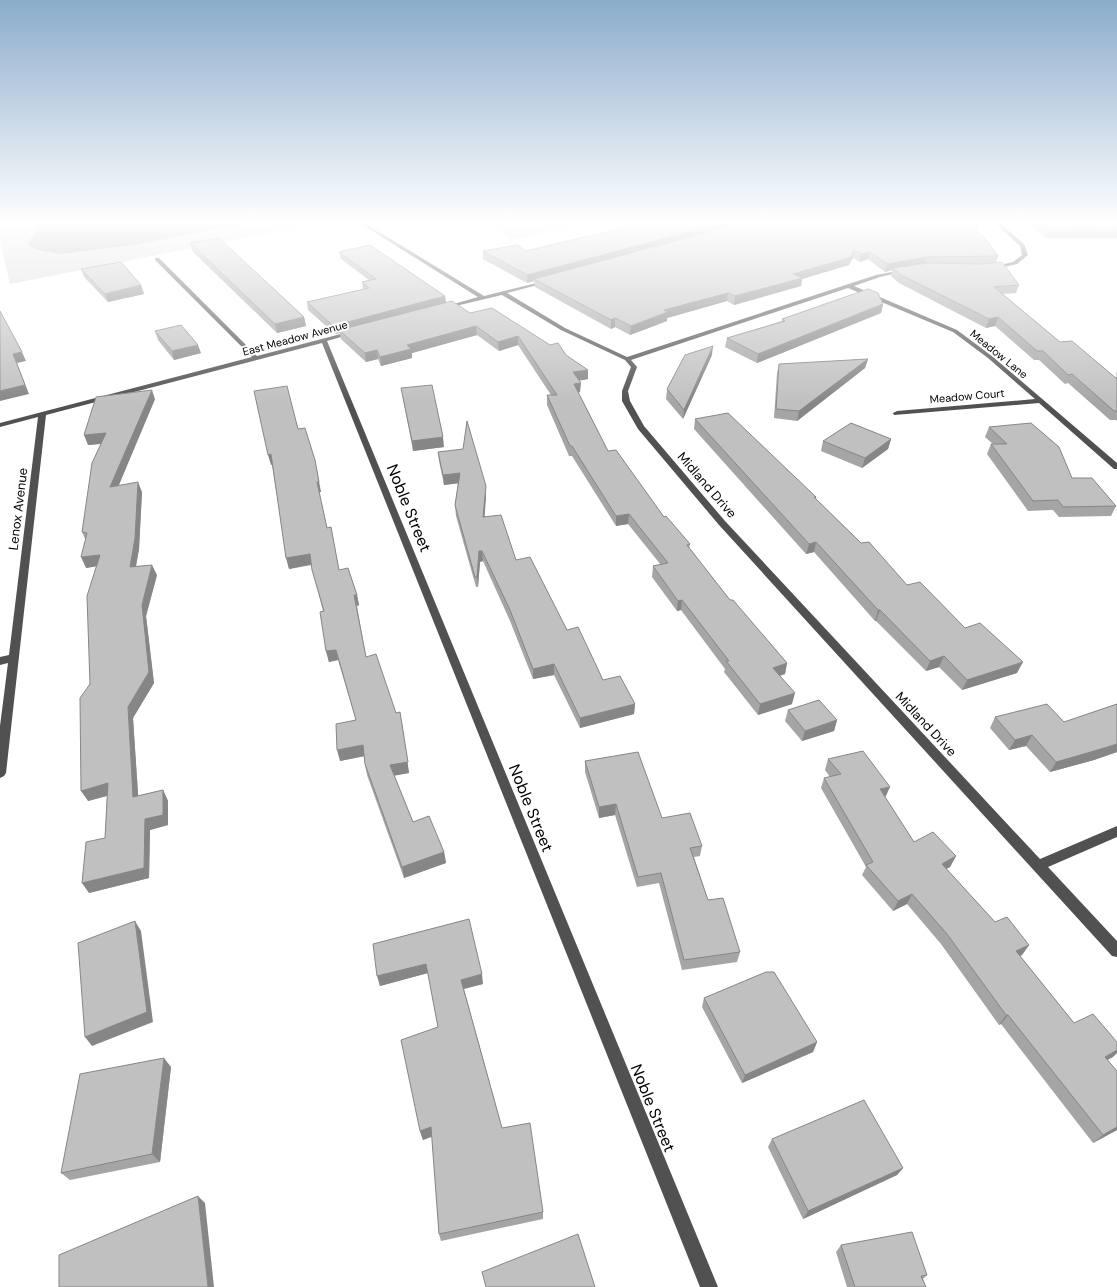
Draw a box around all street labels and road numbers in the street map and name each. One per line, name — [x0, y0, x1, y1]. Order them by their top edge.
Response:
street label: East Meadow Avenue — [241, 317, 349, 359]
street label: Meadow Lane — [967, 326, 1031, 382]
street label: Meadow Court — [929, 386, 1005, 406]
street label: Midland Drive — [674, 448, 740, 522]
street label: Noble Street — [382, 461, 436, 555]
street label: Lenox Avenue — [5, 467, 31, 551]
street label: Midland Drive — [892, 688, 960, 760]
street label: Noble Street — [504, 761, 558, 855]
street label: Noble Street — [626, 1061, 680, 1155]

